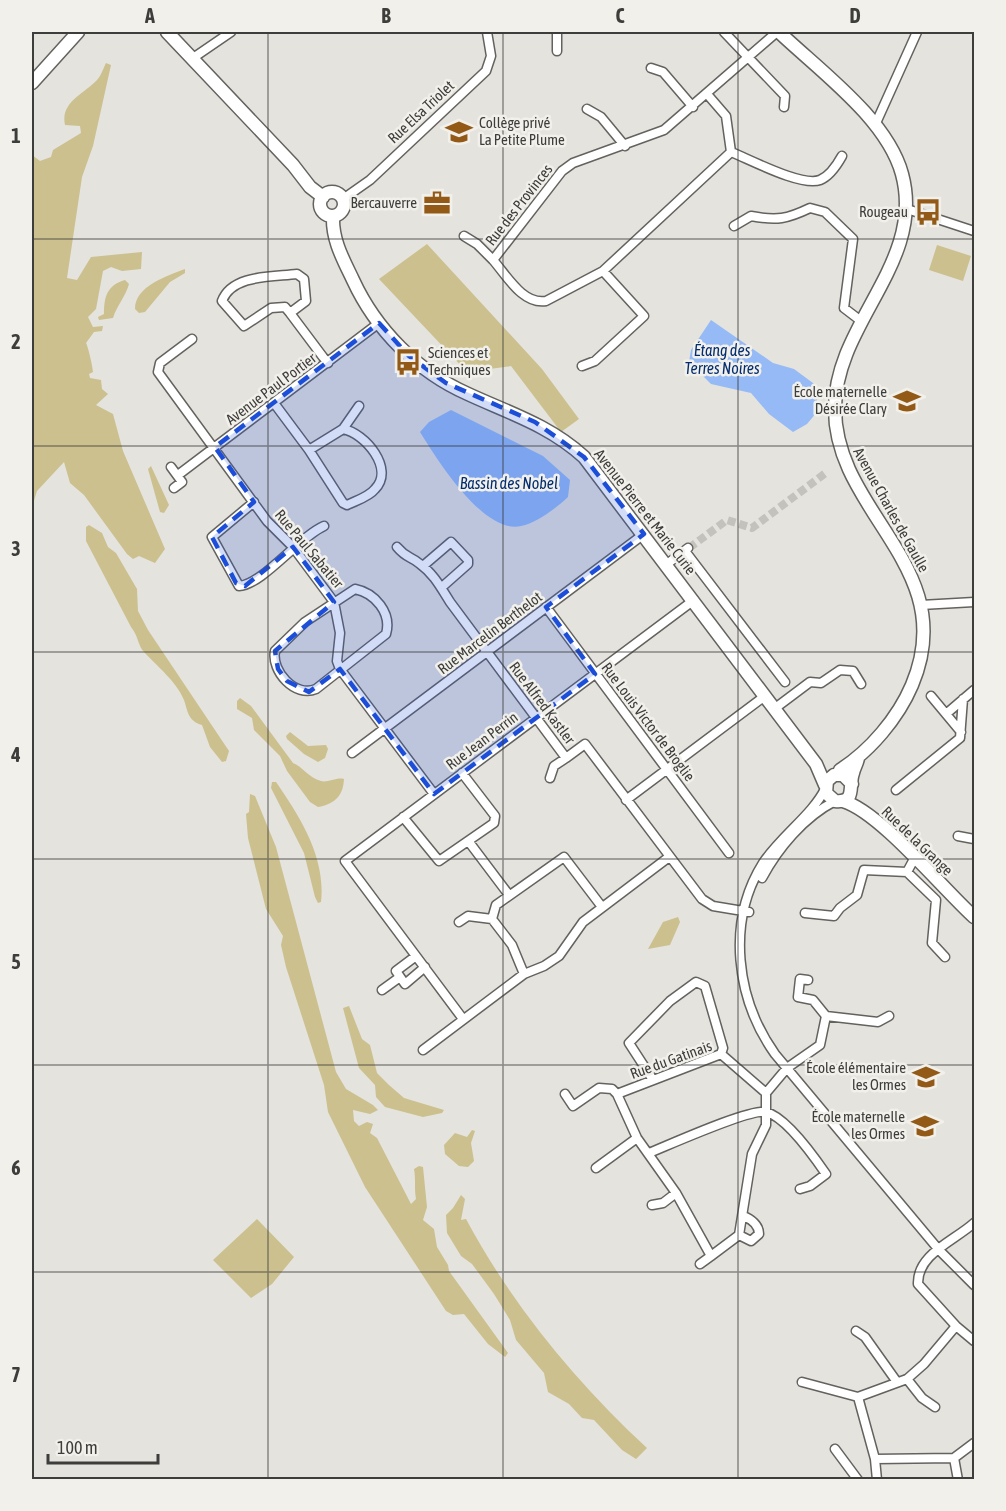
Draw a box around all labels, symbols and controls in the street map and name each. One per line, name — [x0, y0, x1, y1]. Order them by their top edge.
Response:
text: A — [144, 4, 155, 27]
text: B — [381, 4, 391, 27]
text: C — [616, 4, 625, 27]
text: D — [849, 4, 861, 27]
street label: Rue Elsa Triolet — [384, 77, 457, 146]
place label: Collège privé La Petite Plume — [479, 114, 565, 148]
school or university icon: Collège privé La Petite Plume — [444, 117, 474, 147]
text: 1 — [11, 124, 21, 147]
street label: Rue des Provinces — [482, 161, 556, 249]
office icon: Bercauverre — [422, 188, 452, 218]
place label: Bercauverre — [350, 194, 417, 211]
bus stop icon: Rougeau — [913, 197, 943, 227]
place label: Rougeau — [859, 203, 908, 220]
text: 2 — [11, 330, 21, 353]
water label: Étang des Terres Noires — [684, 341, 760, 377]
place label: Sciences et Techniques — [428, 344, 490, 378]
bus stop icon: Sciences et Techniques — [393, 347, 423, 377]
street label: Avenue Paul Portier — [222, 349, 320, 428]
place label: École maternelle Désirée Clary — [793, 383, 887, 417]
school or university icon: École maternelle Désirée Clary — [892, 386, 922, 416]
street label: Avenue Charles de Gaulle — [850, 445, 933, 575]
street label: Avenue Pierre et Marie Curie — [591, 446, 700, 578]
water label: Bassin des Nobel — [460, 474, 558, 492]
street label: Rue Paul Sabatier — [272, 506, 348, 592]
text: 3 — [11, 537, 21, 560]
street label: Rue Marcelin Berthelot — [434, 588, 545, 677]
street label: Rue Alfred Kastler — [506, 658, 579, 747]
street label: Rue Louis Victor de Broglie — [598, 659, 699, 784]
street label: Rue Jean Perrin — [443, 708, 521, 773]
text: 4 — [10, 743, 21, 766]
street label: Rue de la Grange — [878, 803, 956, 879]
text: 5 — [11, 950, 21, 973]
street label: Rue du Gatinais — [628, 1037, 714, 1082]
place label: École élémentaire les Ormes — [806, 1059, 906, 1093]
school or university icon: École élémentaire les Ormes — [911, 1062, 941, 1092]
place label: École maternelle les Ormes — [811, 1108, 905, 1142]
school or university icon: École maternelle les Ormes — [910, 1111, 940, 1141]
text: 6 — [11, 1156, 21, 1179]
text: 7 — [11, 1363, 21, 1386]
scale bar — [48, 1427, 158, 1465]
text: 100 m — [57, 1437, 98, 1458]

